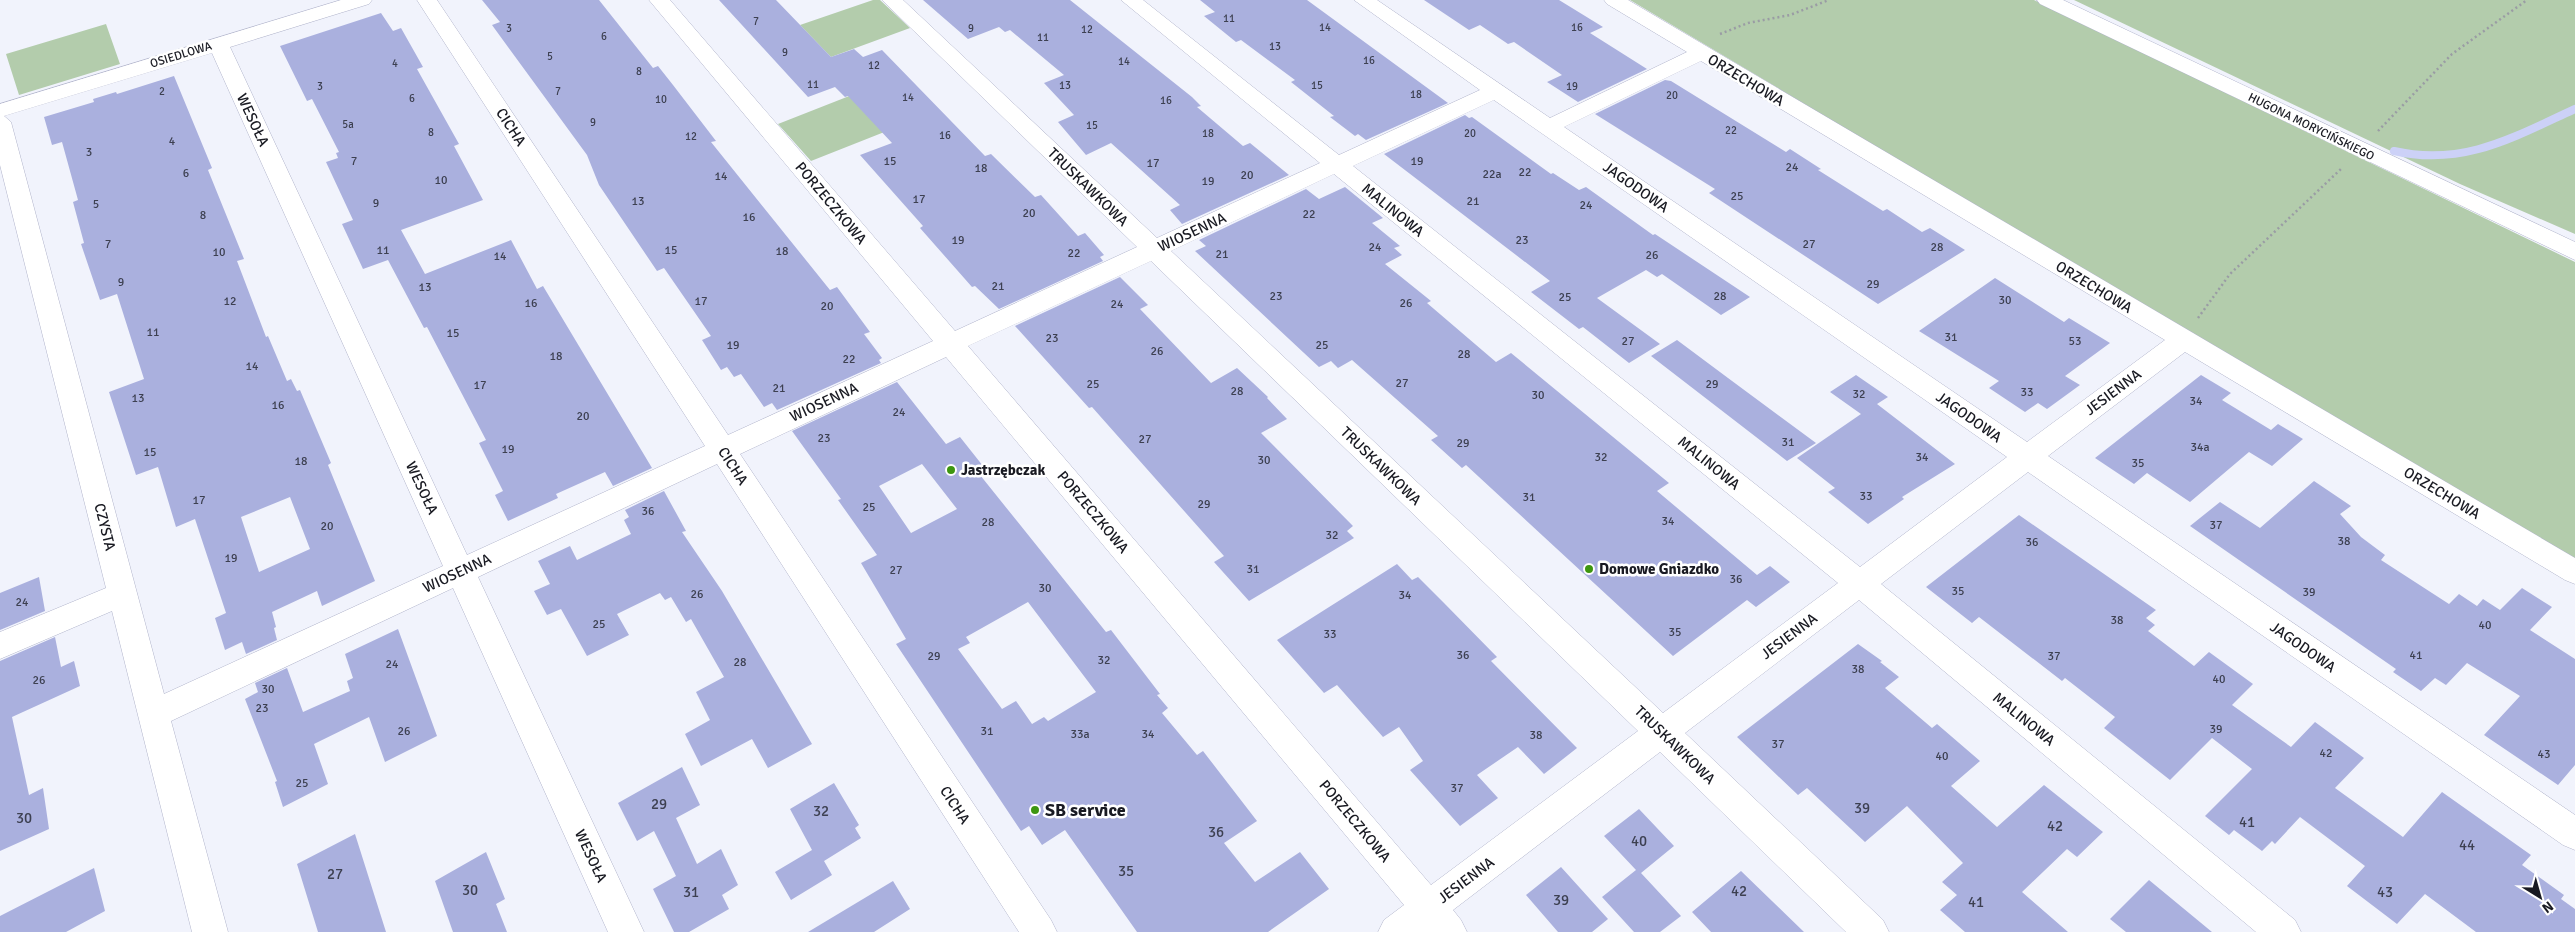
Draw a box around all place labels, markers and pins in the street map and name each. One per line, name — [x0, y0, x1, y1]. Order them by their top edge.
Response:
place label: Jastrzębczak — [961, 461, 1045, 479]
marker: Jastrzębczak — [945, 464, 957, 476]
place label: Domowe Gniazdko — [1599, 560, 1719, 578]
marker: Domowe Gniazdko — [1583, 563, 1595, 575]
place label: SB service — [1045, 799, 1126, 821]
marker: SB service — [1029, 804, 1041, 816]

